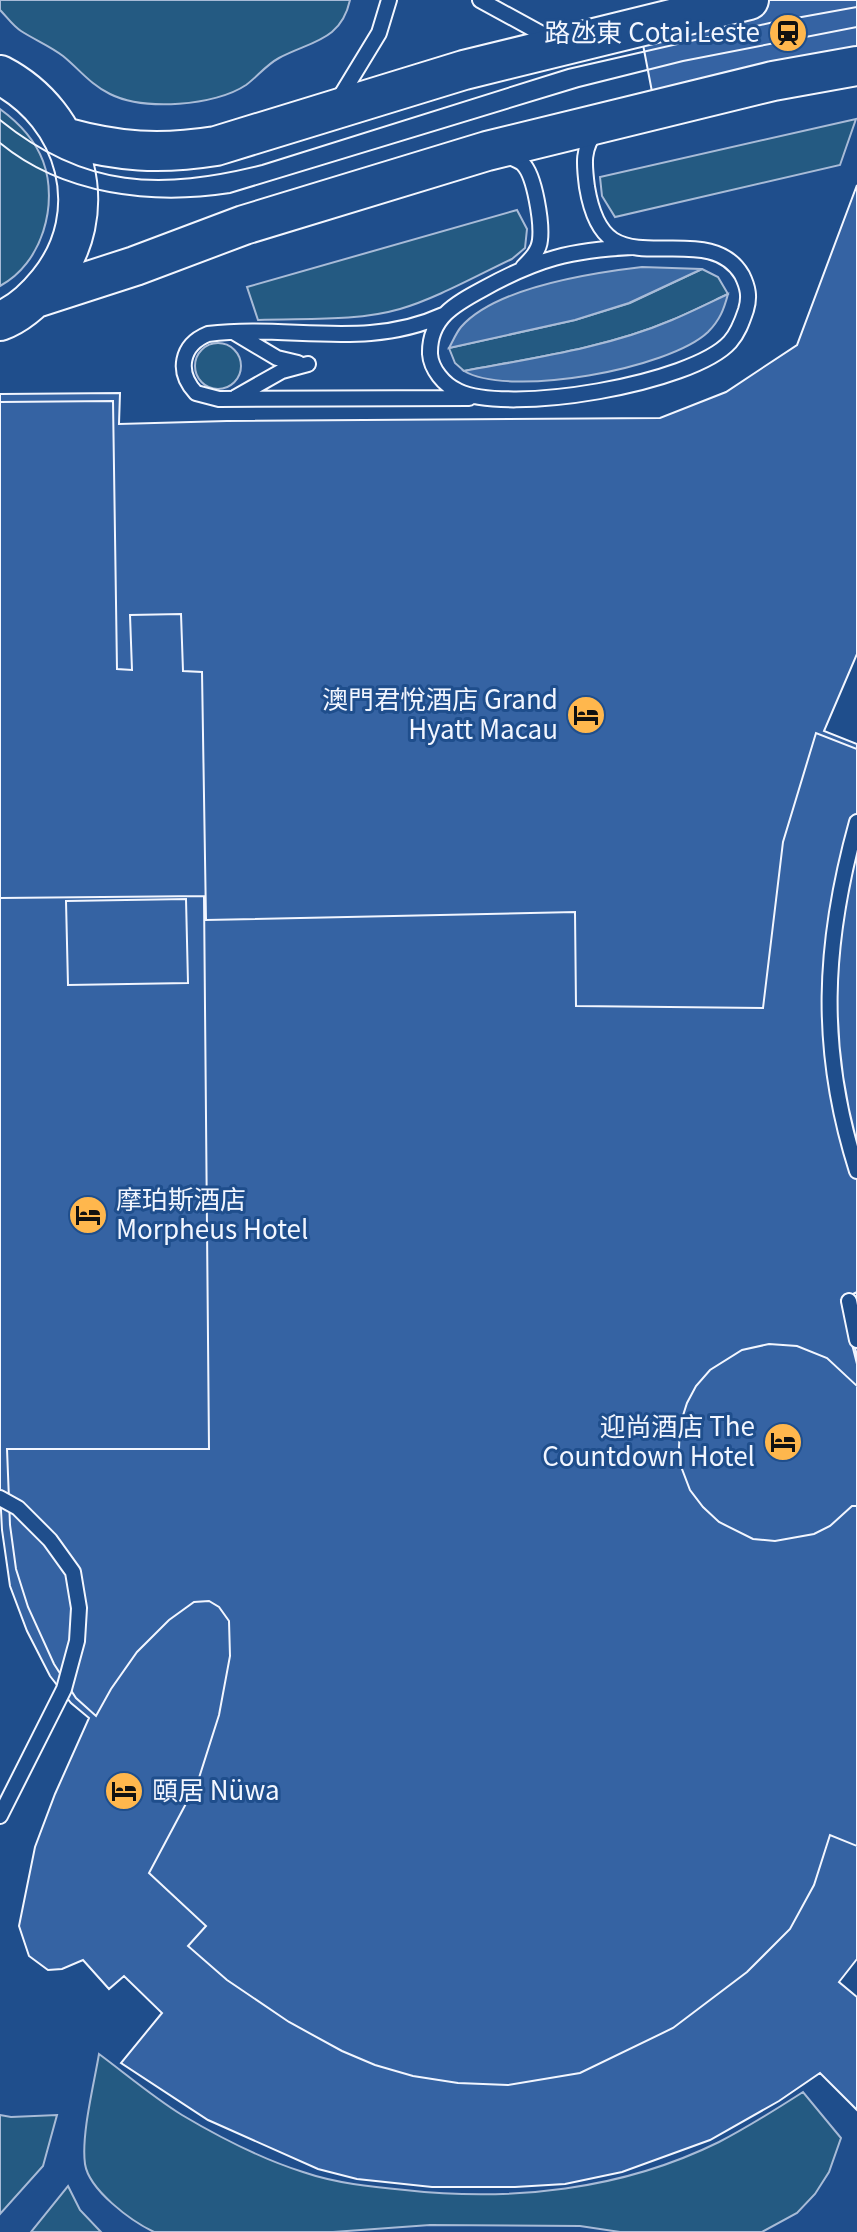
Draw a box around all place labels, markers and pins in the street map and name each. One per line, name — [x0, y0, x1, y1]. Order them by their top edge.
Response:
place label: 路氹東 Cotai Leste — [544, 12, 760, 49]
station icon: 路氹東 Cotai Leste — [767, 12, 809, 54]
place label: 澳門君悅酒店 Grand Hyatt Macau — [322, 679, 558, 746]
hotel icon: 澳門君悅酒店 Grand Hyatt Macau — [565, 694, 607, 736]
place label: 摩珀斯酒店 Morpheus Hotel — [116, 1179, 308, 1246]
hotel icon: 摩珀斯酒店 Morpheus Hotel — [67, 1194, 109, 1236]
place label: 迎尚酒店 The Countdown Hotel — [542, 1406, 755, 1473]
hotel icon: 迎尚酒店 The Countdown Hotel — [762, 1421, 804, 1463]
hotel icon: 頤居 Nüwa — [103, 1770, 145, 1812]
place label: 頤居 Nüwa — [152, 1770, 280, 1807]

